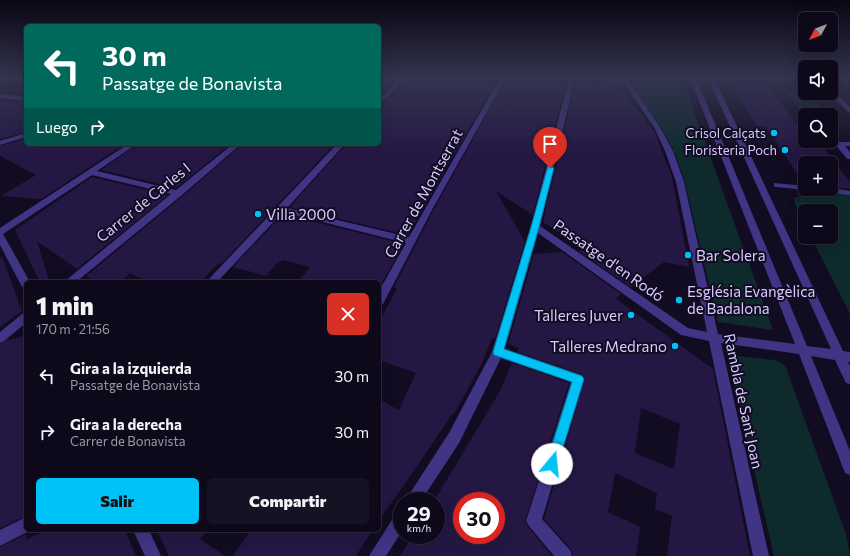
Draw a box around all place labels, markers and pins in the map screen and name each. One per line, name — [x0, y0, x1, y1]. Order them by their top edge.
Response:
place label: Crisol Calçats — [686, 125, 766, 141]
pin — [533, 127, 567, 168]
marker: Crisol Calçats — [769, 128, 779, 138]
place label: Floristeria Poch — [685, 142, 777, 158]
marker: Floristeria Poch — [780, 145, 790, 155]
place label: Villa 2000 — [266, 205, 336, 223]
marker: Villa 2000 — [253, 209, 263, 219]
place label: Bar Solera — [696, 246, 766, 264]
marker: Bar Solera — [683, 250, 693, 260]
place label: Església Evangèlica de Badalona — [687, 282, 815, 317]
marker: Església Evangèlica de Badalona — [674, 295, 684, 305]
place label: Talleres Juver — [534, 306, 623, 324]
marker: Talleres Juver — [626, 310, 636, 320]
place label: Talleres Medrano — [550, 337, 667, 355]
marker: Talleres Medrano — [670, 341, 680, 351]

